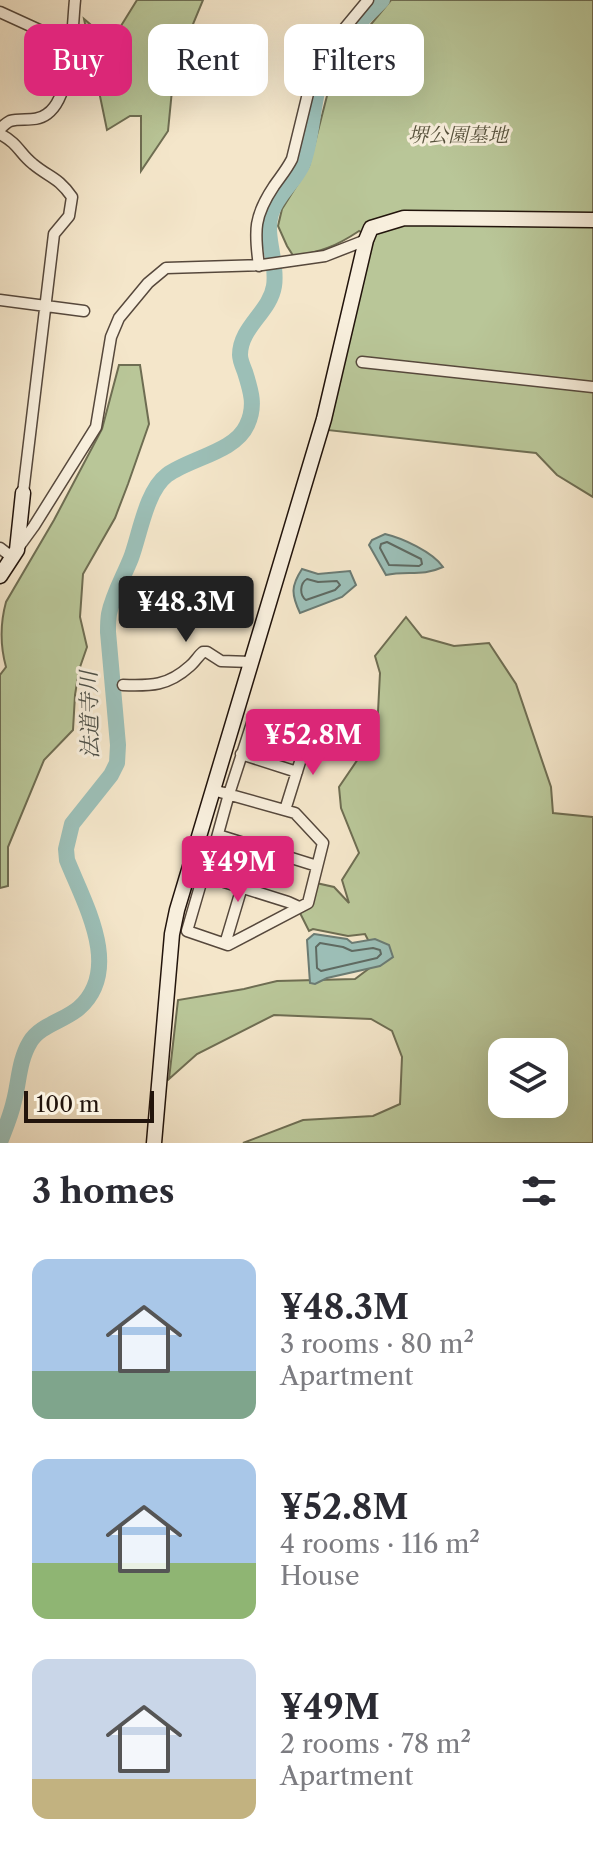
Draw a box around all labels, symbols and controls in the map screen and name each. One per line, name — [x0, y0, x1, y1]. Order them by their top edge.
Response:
chip: Buy — [24, 24, 132, 96]
chip: Rent — [148, 24, 268, 96]
chip: Filters — [284, 24, 424, 96]
park label: 堺公園墓地 — [408, 123, 510, 147]
pin: ¥48.3M — [121, 576, 251, 644]
text: ¥48.3M — [137, 586, 235, 618]
water label: 法道寺川 — [75, 669, 104, 759]
pin: ¥52.8M — [248, 709, 378, 777]
text: ¥52.8M — [264, 719, 362, 751]
pin: ¥49M — [191, 836, 285, 904]
text: ¥49M — [200, 846, 276, 878]
map controls — [488, 1038, 568, 1118]
button: layers — [488, 1038, 568, 1118]
scale bar — [24, 1087, 154, 1123]
text: 100 m — [36, 1091, 99, 1118]
icon: filters — [517, 1169, 561, 1213]
text: 3 homes — [32, 1170, 175, 1212]
text: ¥48.3M — [280, 1286, 409, 1328]
icon: home — [96, 1291, 192, 1387]
text: 3 rooms · 80 m² — [280, 1328, 474, 1360]
text: Apartment — [280, 1360, 413, 1392]
text: ¥52.8M — [280, 1486, 409, 1528]
icon: home — [96, 1491, 192, 1587]
text: 4 rooms · 116 m² — [280, 1528, 480, 1560]
text: House — [280, 1560, 360, 1592]
text: ¥49M — [280, 1686, 380, 1728]
icon: home — [96, 1691, 192, 1787]
text: 2 rooms · 78 m² — [280, 1728, 471, 1760]
text: Apartment — [280, 1760, 413, 1792]

